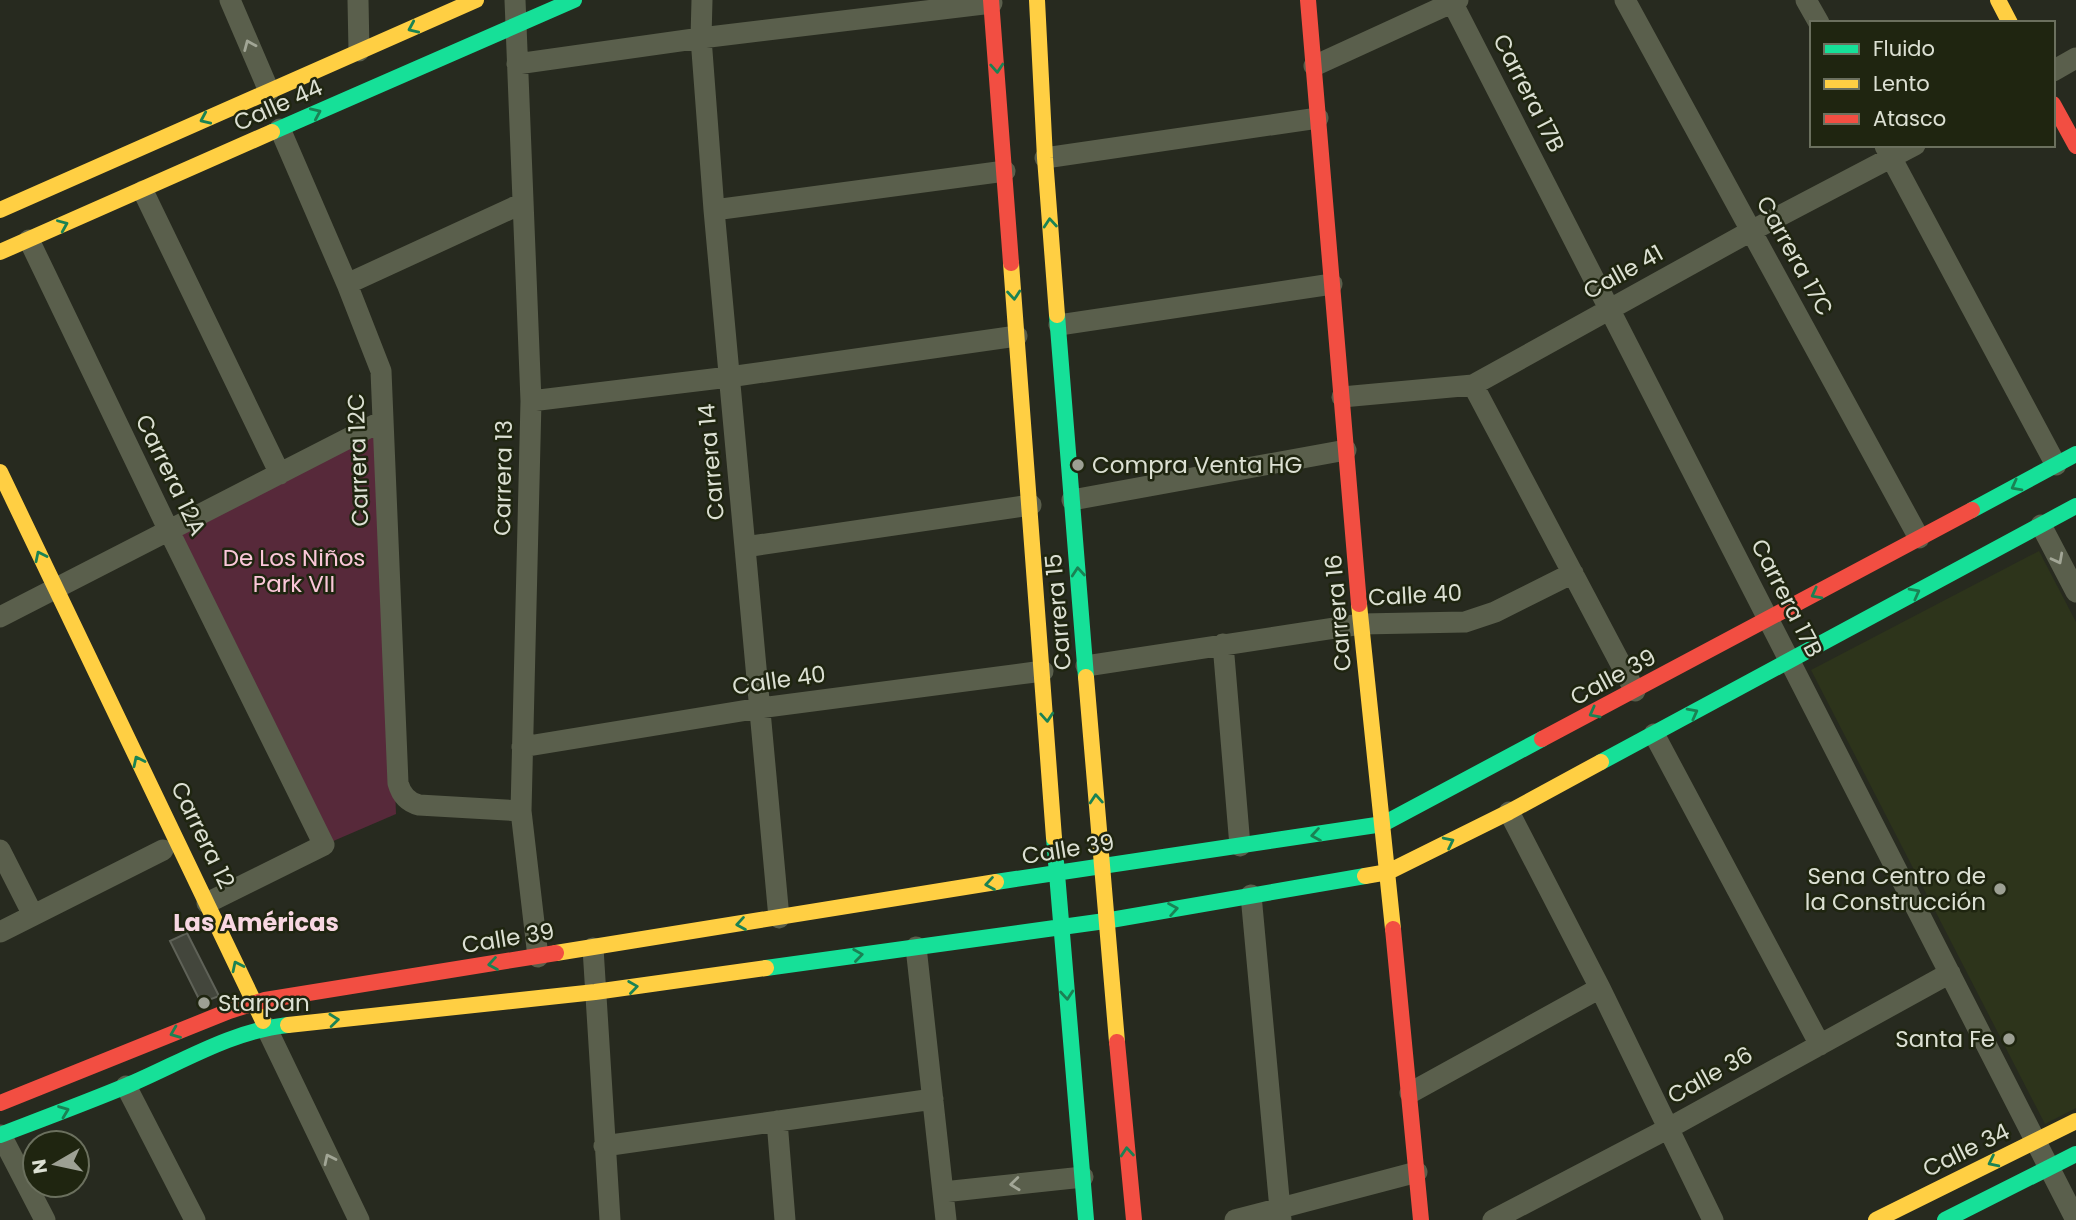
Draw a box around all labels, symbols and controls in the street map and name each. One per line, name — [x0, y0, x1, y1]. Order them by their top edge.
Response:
one-way arrow — [408, 20, 420, 34]
legend — [1810, 21, 2055, 147]
street label: Carrera 17B — [1485, 28, 1573, 158]
text: Fluido — [1873, 34, 1935, 63]
one-way arrow — [244, 40, 258, 52]
one-way arrow — [989, 63, 1004, 74]
text: Lento — [1873, 69, 1930, 98]
street label: Calle 44 — [229, 71, 327, 139]
text: Atasco — [1873, 104, 1946, 133]
one-way arrow — [308, 107, 321, 121]
one-way arrow — [200, 111, 212, 125]
street label: Carrera 17C — [1749, 190, 1841, 322]
one-way arrow — [1043, 217, 1058, 228]
one-way arrow — [56, 219, 68, 233]
street label: Calle 41 — [1577, 237, 1669, 307]
one-way arrow — [1006, 290, 1021, 301]
street label: Carrera 12C — [340, 393, 376, 527]
street label: Carrera 14 — [690, 402, 732, 522]
street label: Carrera 12A — [128, 409, 214, 541]
street label: Carrera 13 — [486, 420, 520, 536]
place label: Compra Venta HG — [1092, 449, 1302, 481]
marker: Compra Venta HG — [1070, 457, 1086, 473]
one-way arrow — [2011, 478, 2023, 491]
street label: Carrera 17B — [1743, 533, 1831, 663]
park label: De Los Niños Park VII — [223, 542, 365, 600]
one-way arrow — [34, 551, 48, 563]
street label: Carrera 15 — [1037, 552, 1079, 672]
one-way arrow — [2050, 552, 2064, 564]
street label: Carrera 16 — [1317, 553, 1359, 673]
one-way arrow — [1071, 566, 1086, 577]
street label: Calle 40 — [1367, 577, 1463, 613]
one-way arrow — [1810, 586, 1823, 599]
one-way arrow — [1908, 588, 1920, 601]
street label: Calle 39 — [1564, 641, 1662, 713]
street label: Calle 40 — [730, 658, 828, 702]
one-way arrow — [1588, 705, 1601, 718]
one-way arrow — [1686, 707, 1699, 721]
one-way arrow — [1039, 712, 1054, 723]
one-way arrow — [133, 756, 147, 768]
street label: Carrera 12 — [163, 776, 243, 894]
one-way arrow — [1089, 793, 1104, 804]
street label: Calle 39 — [1020, 826, 1116, 872]
one-way arrow — [1310, 827, 1322, 842]
one-way arrow — [1442, 836, 1454, 850]
place label: Sena Centro de la Construcción — [1805, 860, 1986, 918]
one-way arrow — [984, 876, 996, 891]
marker: Sena Centro de la Construcción — [1992, 881, 2008, 897]
one-way arrow — [1167, 902, 1179, 917]
district label: Las Américas — [173, 906, 339, 939]
street label: Calle 39 — [460, 915, 556, 961]
one-way arrow — [735, 916, 747, 931]
one-way arrow — [852, 948, 864, 963]
one-way arrow — [487, 956, 498, 971]
one-way arrow — [231, 961, 245, 973]
one-way arrow — [627, 980, 639, 995]
place label: Starpan — [218, 987, 310, 1019]
one-way arrow — [1059, 989, 1074, 1000]
marker: Starpan — [196, 995, 212, 1011]
one-way arrow — [328, 1013, 340, 1028]
place label: Santa Fe — [1895, 1023, 1995, 1055]
one-way arrow — [170, 1024, 182, 1038]
marker: Santa Fe — [2001, 1031, 2017, 1047]
street label: Calle 36 — [1661, 1038, 1759, 1112]
one-way arrow — [57, 1105, 69, 1119]
street label: Calle 34 — [1917, 1115, 2015, 1185]
north arrow — [21, 1129, 91, 1199]
one-way arrow — [1120, 1146, 1135, 1157]
one-way arrow — [323, 1154, 337, 1166]
one-way arrow — [1988, 1154, 2000, 1168]
text: N — [25, 1157, 54, 1176]
one-way arrow — [1009, 1176, 1020, 1191]

